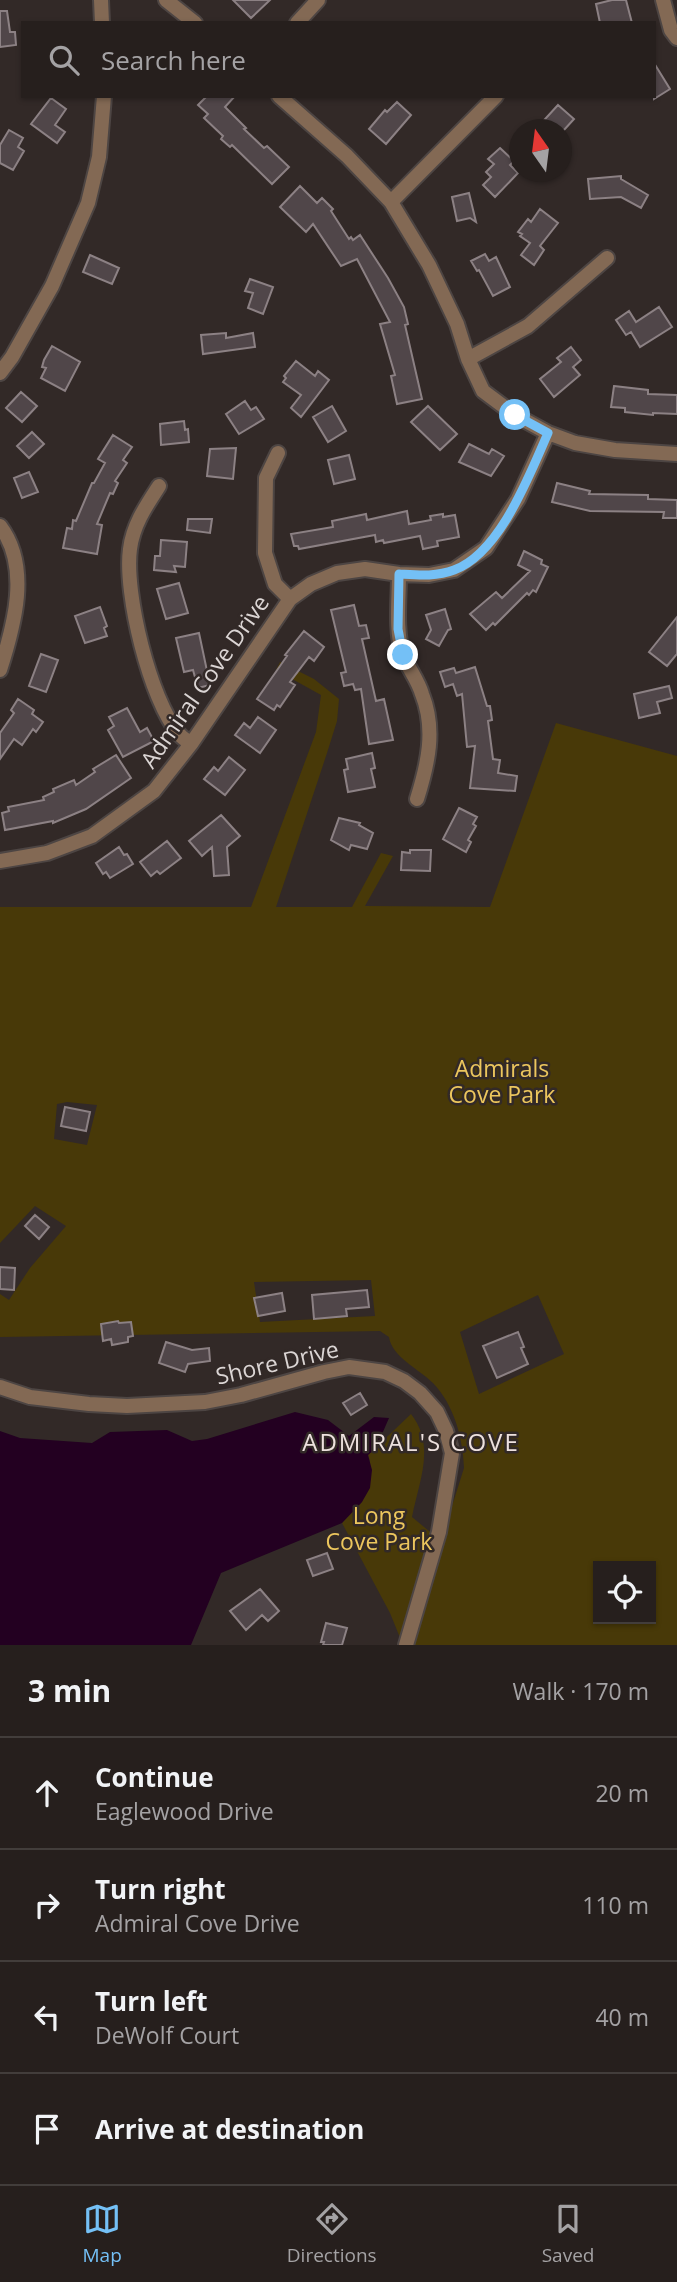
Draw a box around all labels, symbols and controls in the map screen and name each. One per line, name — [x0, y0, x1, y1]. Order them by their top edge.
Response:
search box — [21, 21, 656, 98]
icon: search — [45, 41, 83, 79]
text: Search here — [101, 42, 246, 78]
north arrow — [509, 119, 572, 182]
route start — [499, 399, 530, 430]
street label: Admiral Cove Drive — [132, 588, 276, 774]
route end — [387, 639, 418, 670]
park label: Admirals Cove Park — [449, 1052, 555, 1110]
street label: Shore Drive — [212, 1332, 342, 1392]
district label: ADMIRAL'S COVE — [302, 1425, 520, 1458]
park label: Long Cove Park — [326, 1499, 432, 1557]
map controls — [593, 1561, 656, 1624]
button: locate — [593, 1561, 656, 1624]
text: 3 min — [28, 1670, 111, 1711]
text: Walk · 170 m — [512, 1675, 649, 1707]
text: Continue — [95, 1759, 214, 1795]
icon: ahead — [28, 1774, 66, 1812]
text: 20 m — [595, 1777, 649, 1809]
text: Eaglewood Drive — [95, 1795, 274, 1827]
text: Turn right — [95, 1871, 226, 1907]
icon: right — [28, 1886, 66, 1924]
text: 110 m — [582, 1889, 649, 1921]
text: Admiral Cove Drive — [95, 1907, 300, 1939]
text: Turn left — [95, 1983, 207, 2019]
icon: left — [28, 1998, 66, 2036]
text: 40 m — [595, 2001, 649, 2033]
text: DeWolf Court — [95, 2019, 239, 2051]
icon: arrive — [28, 2110, 66, 2148]
text: Arrive at destination — [95, 2111, 364, 2147]
tab: Map — [83, 2200, 122, 2268]
tab: Directions — [287, 2200, 377, 2268]
tab: Saved — [542, 2200, 594, 2268]

